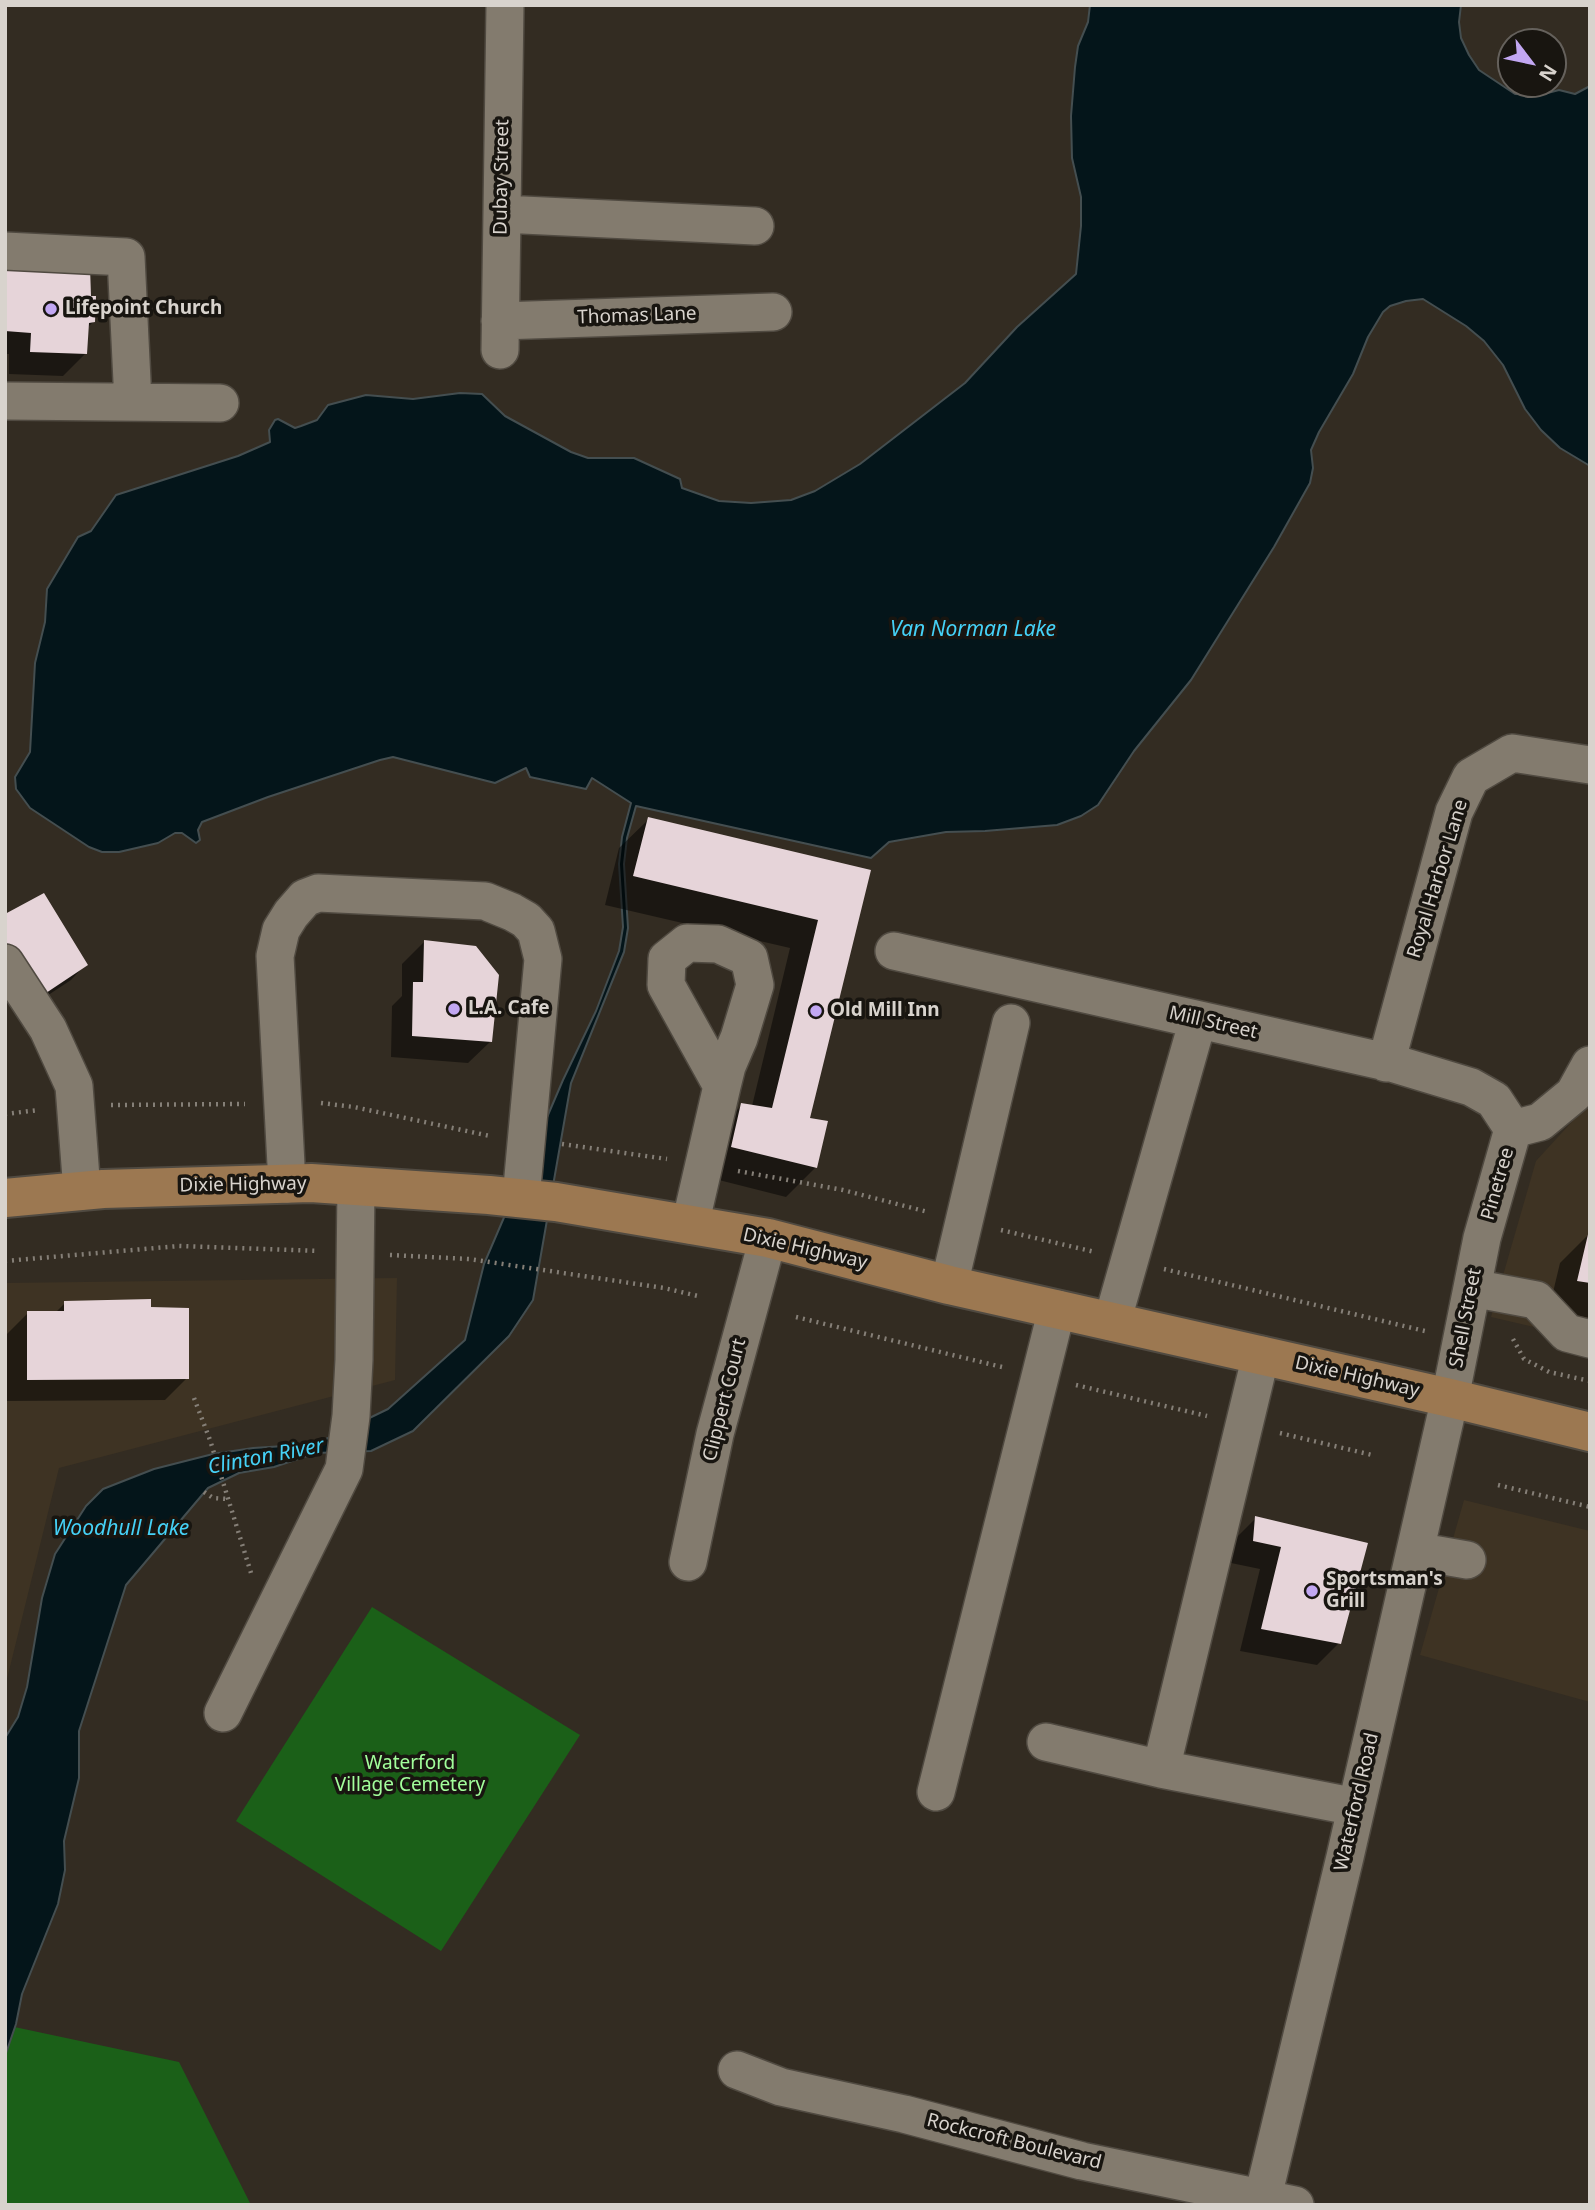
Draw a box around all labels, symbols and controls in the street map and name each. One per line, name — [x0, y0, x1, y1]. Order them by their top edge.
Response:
north arrow — [1497, 28, 1567, 98]
text: N — [1533, 60, 1563, 87]
street label: Dubay Street — [490, 119, 514, 235]
place label: Lifepoint Church — [65, 298, 222, 320]
marker: Lifepoint Church — [43, 301, 59, 317]
street label: Thomas Lane — [577, 303, 697, 329]
water label: Van Norman Lake — [890, 617, 1056, 643]
street label: Royal Harbor Lane — [1403, 797, 1473, 961]
place label: L.A. Cafe — [468, 998, 550, 1020]
place label: Old Mill Inn — [830, 1000, 940, 1022]
marker: L.A. Cafe — [446, 1001, 462, 1017]
street label: Mill Street — [1167, 1002, 1259, 1044]
marker: Old Mill Inn — [808, 1003, 824, 1019]
street label: Pinetree — [1477, 1145, 1519, 1223]
street label: Dixie Highway — [179, 1172, 307, 1198]
street label: Dixie Highway — [741, 1224, 869, 1274]
street label: Shell Street — [1445, 1266, 1487, 1370]
street label: Clippert Court — [699, 1336, 751, 1464]
street label: Dixie Highway — [1293, 1352, 1421, 1402]
water label: Clinton River — [206, 1433, 326, 1481]
water label: Woodhull Lake — [53, 1516, 189, 1542]
place label: Sportsman's Grill — [1326, 1569, 1443, 1613]
marker: Sportsman's Grill — [1304, 1583, 1320, 1599]
street label: Waterford Road — [1330, 1731, 1384, 1873]
park label: Waterford Village Cemetery — [335, 1753, 485, 1797]
street label: Rockcroft Boulevard — [924, 2109, 1104, 2175]

